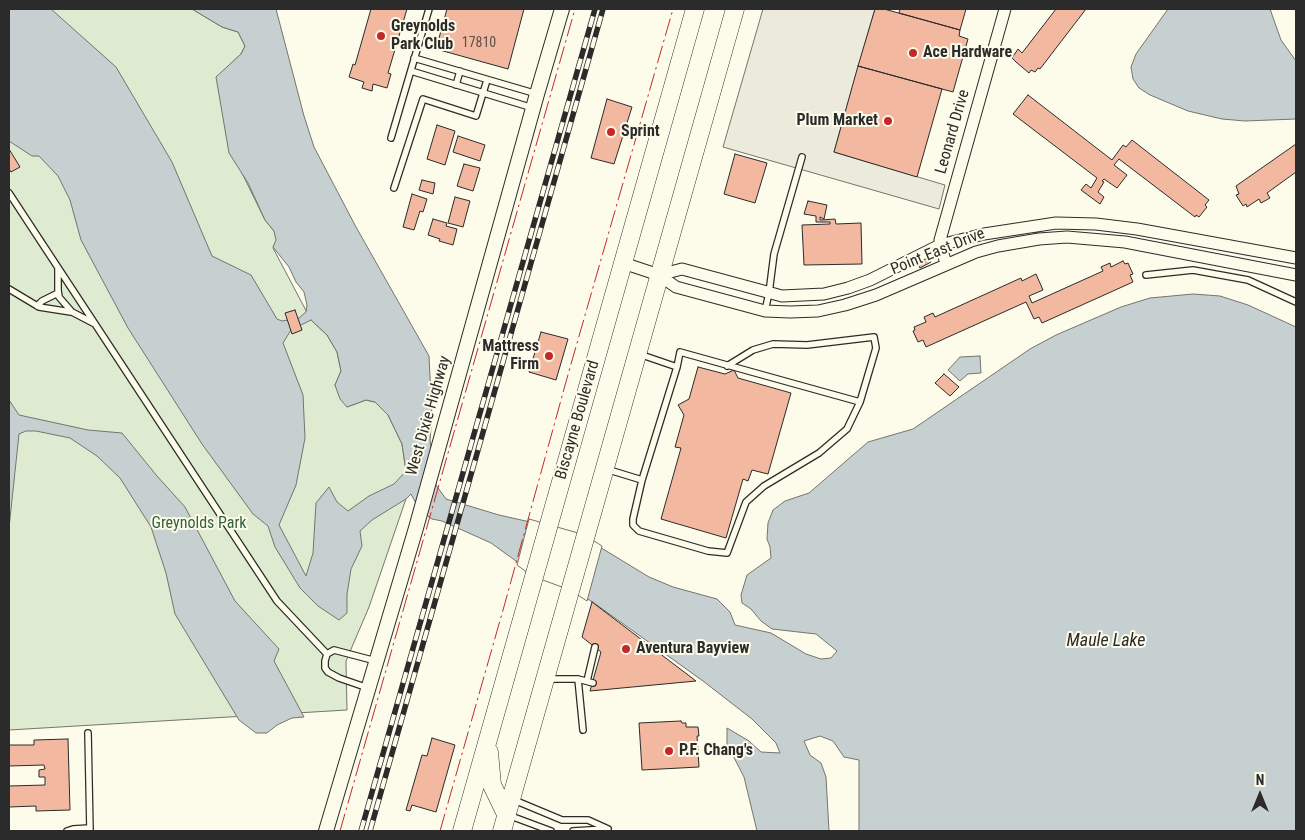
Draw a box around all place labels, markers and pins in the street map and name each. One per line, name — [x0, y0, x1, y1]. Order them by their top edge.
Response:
place label: Greynolds Park Club — [391, 17, 455, 55]
marker: Greynolds Park Club — [375, 30, 387, 42]
place label: Ace Hardware — [923, 43, 1012, 63]
marker: Ace Hardware — [907, 47, 919, 59]
place label: Plum Market — [796, 111, 878, 131]
marker: Plum Market — [882, 115, 894, 127]
place label: Sprint — [621, 122, 660, 142]
marker: Sprint — [605, 126, 617, 138]
place label: Mattress Firm — [482, 337, 539, 375]
marker: Mattress Firm — [543, 350, 555, 362]
place label: Aventura Bayview — [636, 639, 749, 659]
marker: Aventura Bayview — [620, 643, 632, 655]
place label: P.F. Chang's — [679, 741, 753, 761]
marker: P.F. Chang's — [663, 745, 675, 757]

